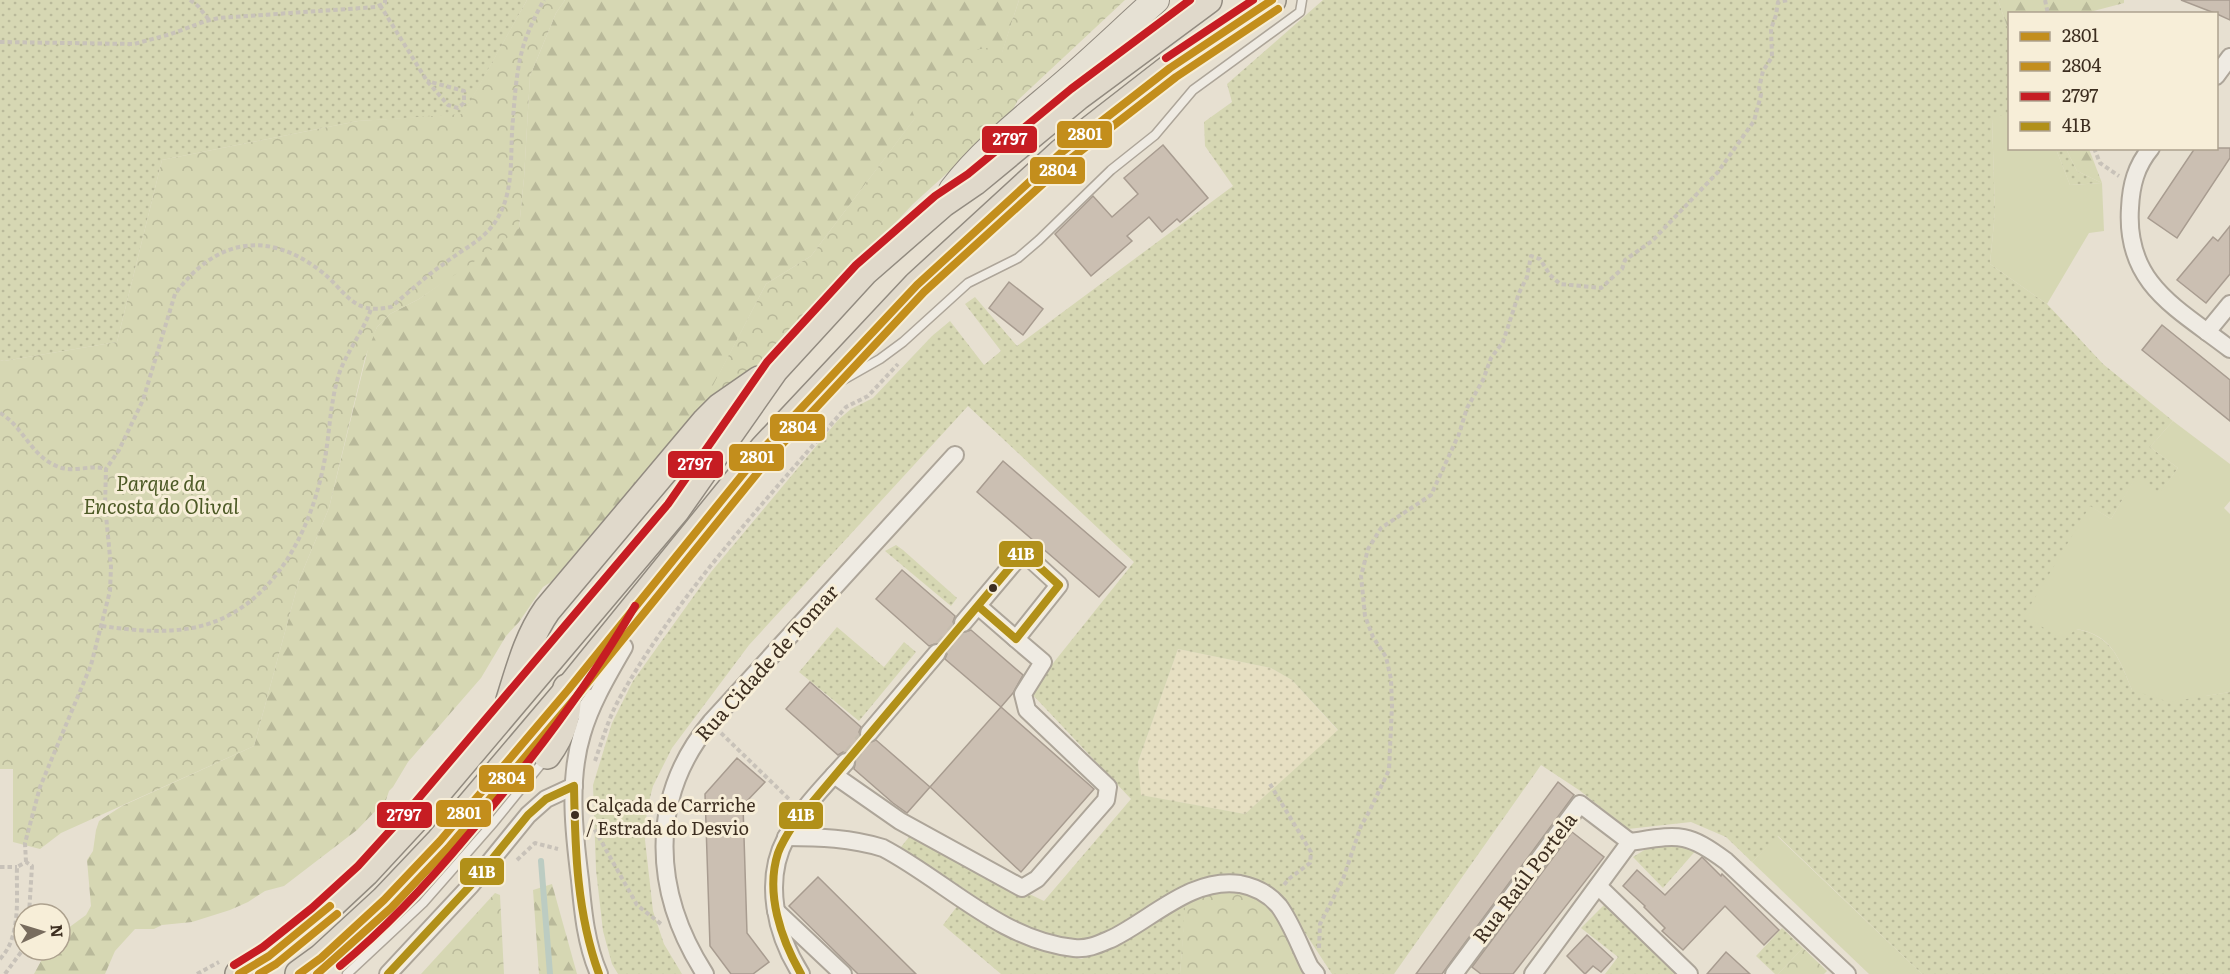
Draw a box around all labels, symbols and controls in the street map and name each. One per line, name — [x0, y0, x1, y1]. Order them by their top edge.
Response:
legend — [2008, 12, 2218, 150]
text: 2801 — [2062, 21, 2099, 48]
text: 2804 — [2062, 51, 2101, 78]
text: 2797 — [2062, 81, 2098, 108]
text: 41B — [2062, 111, 2091, 138]
line badge: 2801 — [1056, 120, 1113, 149]
text: 2801 — [1068, 121, 1103, 145]
line badge: 2797 — [981, 125, 1038, 154]
text: 2797 — [993, 126, 1028, 150]
line badge: 2804 — [1029, 156, 1086, 185]
text: 2804 — [1039, 157, 1077, 181]
line badge: 2804 — [769, 413, 826, 442]
text: 2804 — [779, 414, 817, 438]
line badge: 2801 — [728, 443, 785, 472]
text: 2801 — [740, 444, 775, 468]
line badge: 2797 — [667, 450, 724, 479]
text: 2797 — [678, 451, 713, 475]
park label: Parque da Encosta do Olival — [83, 467, 239, 520]
line badge: 41B — [998, 540, 1044, 568]
text: 41B — [1007, 541, 1035, 565]
street label: Rua Cidade de Tomar — [687, 576, 845, 747]
unlabelled marker — [987, 582, 999, 594]
line badge: 2804 — [478, 764, 535, 793]
text: 2804 — [488, 765, 526, 789]
place label: Calçada de Carriche / Estrada do Desvio — [586, 791, 756, 841]
line badge: 2801 — [435, 799, 492, 828]
text: 2801 — [447, 800, 482, 824]
line badge: 2797 — [376, 801, 433, 829]
line badge: 41B — [778, 801, 824, 830]
text: 2797 — [387, 802, 422, 826]
text: 41B — [787, 802, 815, 826]
street label: Rua Raúl Portela — [1464, 805, 1583, 949]
marker: Calçada de Carriche / Estrada do Desvio — [569, 809, 581, 821]
line badge: 41B — [459, 857, 505, 886]
text: 41B — [468, 859, 496, 883]
north arrow — [12, 902, 72, 962]
text: N — [46, 923, 70, 938]

